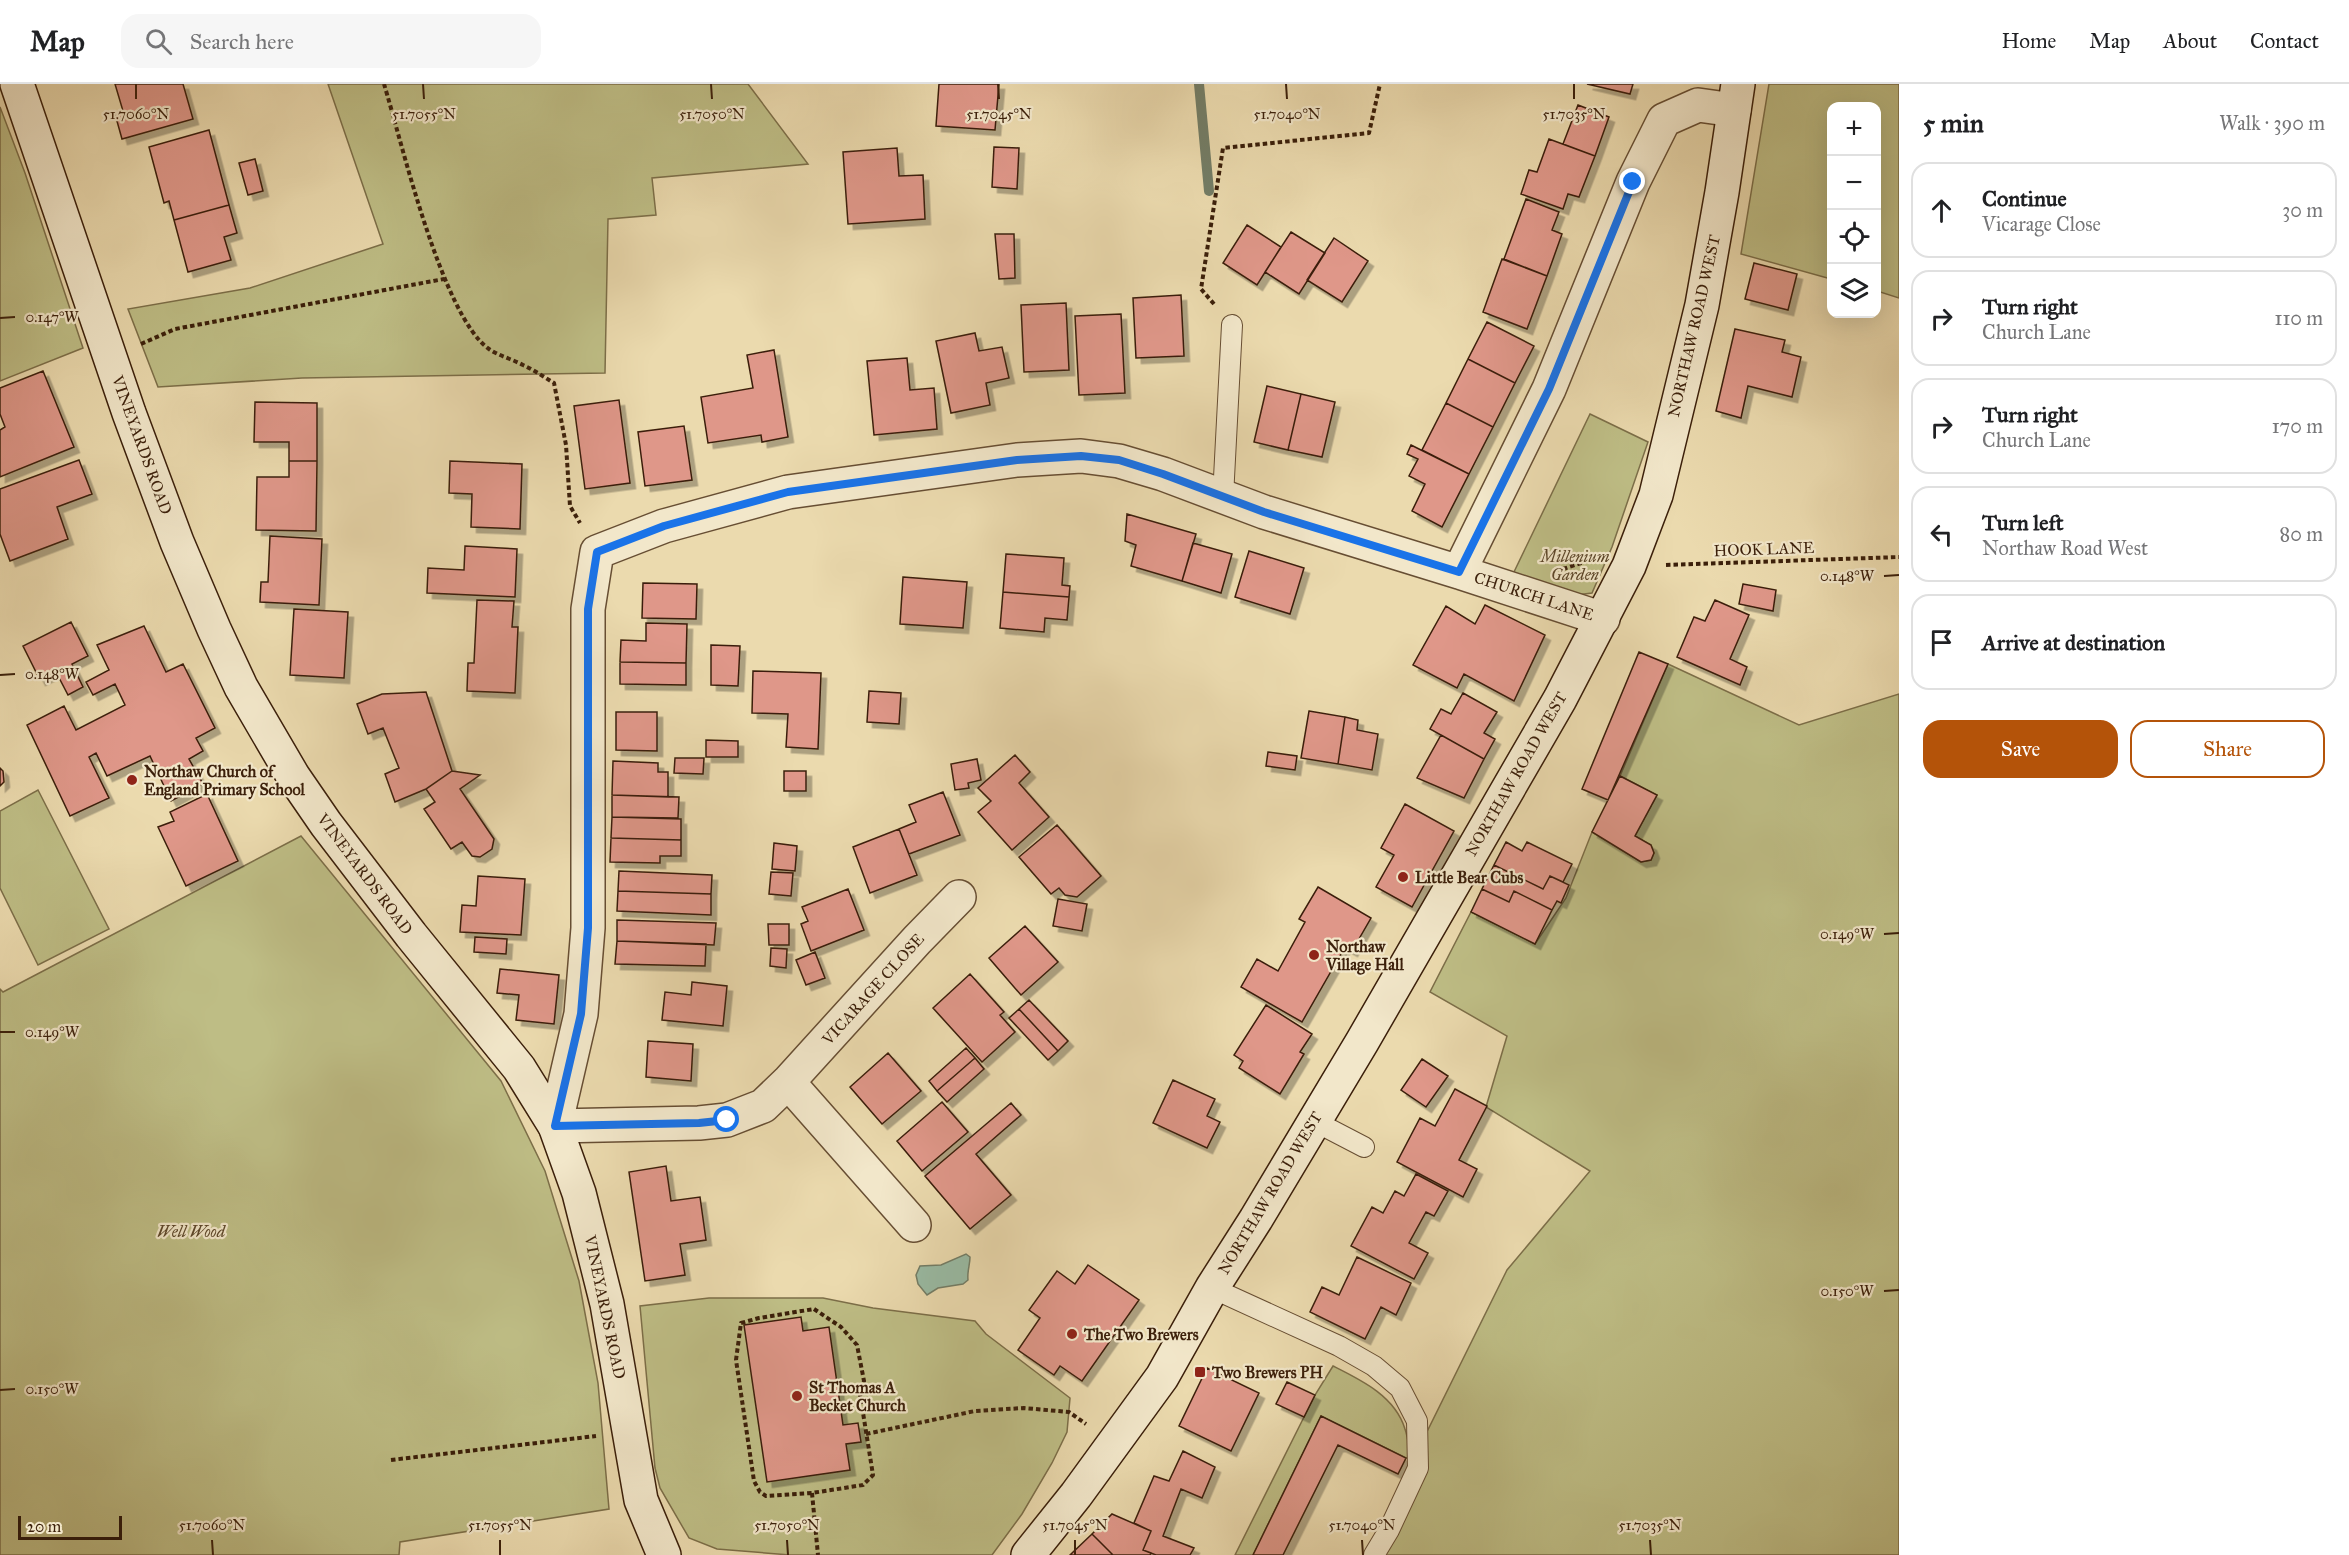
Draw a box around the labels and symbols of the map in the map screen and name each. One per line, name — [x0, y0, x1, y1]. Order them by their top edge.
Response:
text: 51.7060°N — [103, 105, 169, 123]
text: 51.7055°N — [392, 105, 456, 123]
text: 51.7050°N — [679, 105, 745, 123]
text: 51.7045°N — [966, 105, 1032, 123]
text: 51.7040°N — [1253, 105, 1321, 123]
text: 51.7035°N — [1543, 105, 1606, 123]
route end — [1619, 168, 1645, 194]
street label: NORTHAW ROAD WEST — [1664, 233, 1724, 419]
text: 0.147°W — [25, 308, 79, 326]
street label: VINEYARDS ROAD — [108, 372, 176, 517]
street label: HOOK LANE — [1713, 538, 1815, 560]
park label: Millenium Garden — [1538, 547, 1610, 584]
text: 0.148°W — [1820, 567, 1875, 585]
street label: CHURCH LANE — [1472, 568, 1596, 624]
text: 0.148°W — [25, 665, 80, 683]
street label: NORTHAW ROAD WEST — [1461, 688, 1571, 859]
place label: Northaw Church of England Primary School — [144, 762, 306, 800]
marker: Northaw Church of England Primary School — [125, 773, 139, 787]
street label: VINEYARDS ROAD — [313, 809, 417, 938]
place label: Little Bear Cubs — [1415, 868, 1523, 887]
marker: Little Bear Cubs — [1396, 870, 1410, 884]
text: 0.149°W — [1820, 925, 1875, 943]
street label: VICARAGE CLOSE — [817, 929, 928, 1049]
place label: Northaw Village Hall — [1325, 937, 1404, 975]
marker: Northaw Village Hall — [1307, 948, 1321, 962]
text: 0.149°W — [25, 1023, 80, 1041]
route start — [713, 1106, 739, 1132]
street label: NORTHAW ROAD WEST — [1214, 1108, 1326, 1278]
park label: Well Wood — [157, 1222, 227, 1241]
street label: VINEYARDS ROAD — [580, 1232, 630, 1381]
text: 0.150°W — [1820, 1282, 1874, 1300]
place label: The Two Brewers — [1083, 1325, 1199, 1344]
marker: The Two Brewers — [1065, 1327, 1079, 1341]
place label: Two Brewers PH — [1211, 1363, 1323, 1382]
marker: Two Brewers PH — [1193, 1365, 1207, 1379]
place label: St Thomas A Becket Church — [809, 1378, 906, 1415]
text: 0.150°W — [25, 1380, 79, 1398]
marker: St Thomas A Becket Church — [790, 1389, 804, 1403]
scale bar — [18, 1513, 122, 1540]
text: 51.7060°N — [179, 1516, 245, 1534]
text: 51.7055°N — [468, 1516, 532, 1534]
text: 51.7050°N — [754, 1516, 820, 1534]
text: 51.7045°N — [1042, 1516, 1108, 1534]
text: 51.7040°N — [1328, 1516, 1396, 1534]
text: 51.7035°N — [1619, 1516, 1682, 1534]

